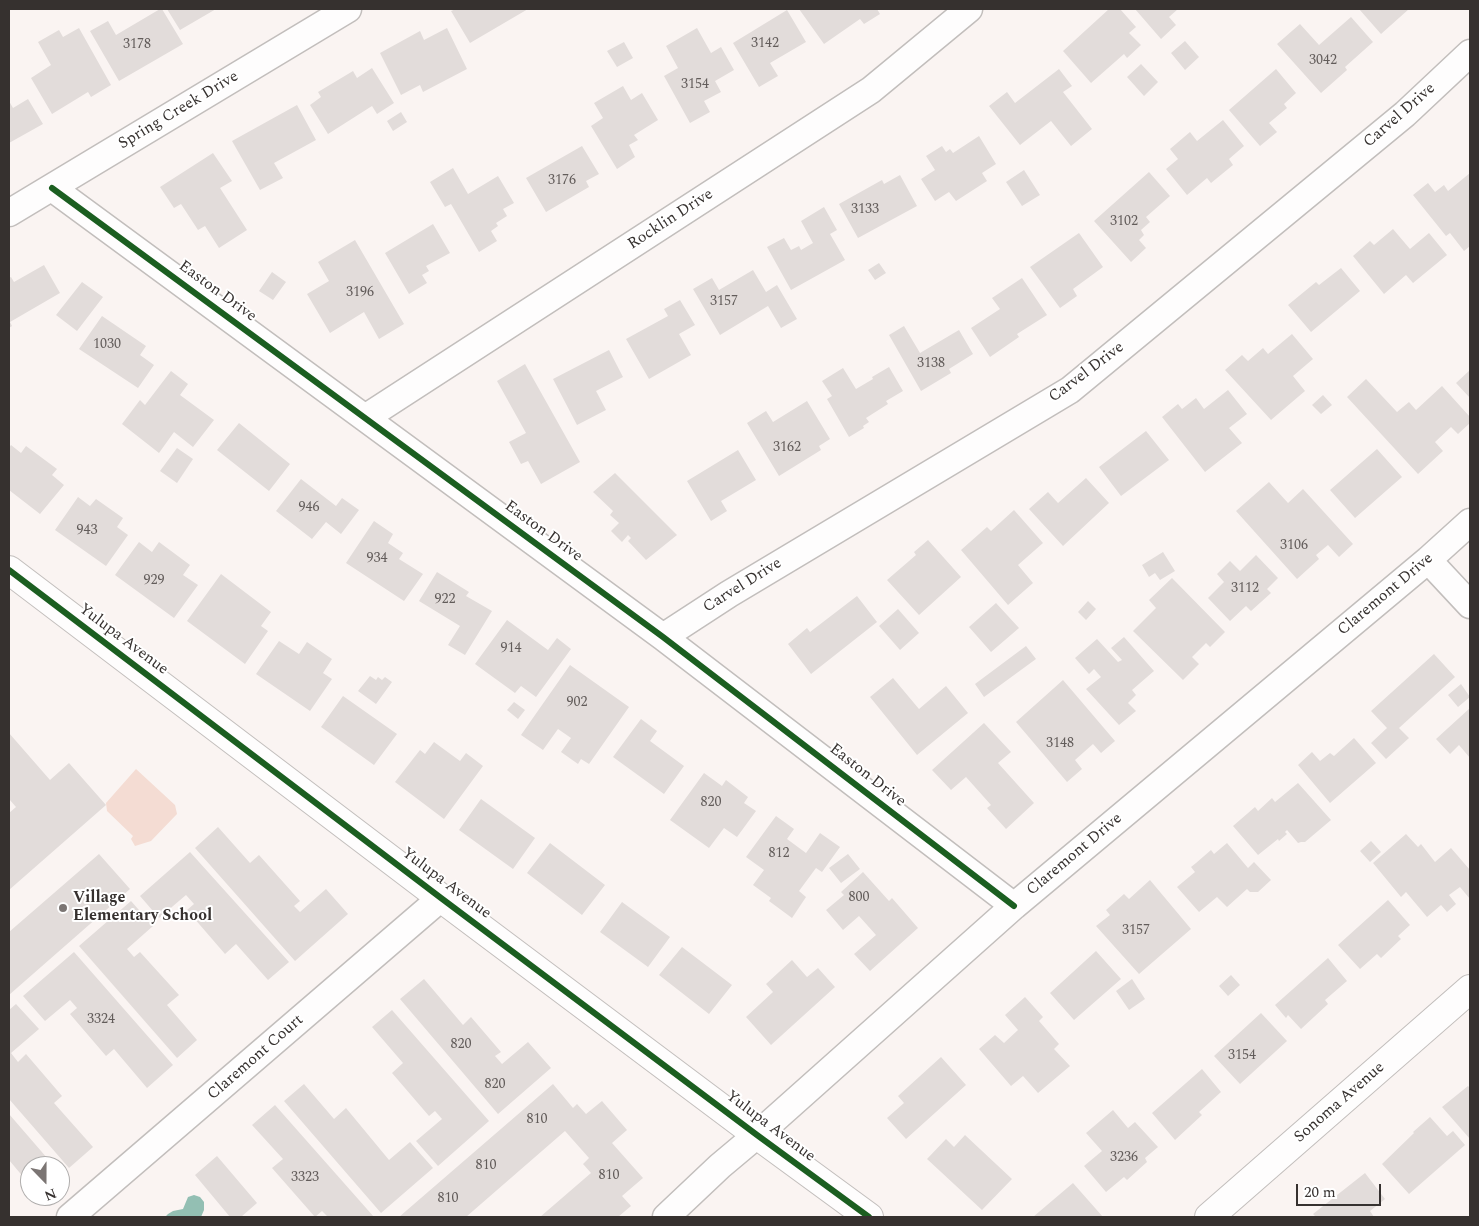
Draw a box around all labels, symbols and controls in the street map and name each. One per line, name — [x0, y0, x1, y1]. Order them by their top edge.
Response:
house number: 3142 — [751, 36, 779, 52]
house number: 3178 — [123, 37, 151, 53]
house number: 3042 — [1309, 53, 1337, 69]
street label: Spring Creek Drive — [116, 68, 242, 154]
house number: 3154 — [681, 77, 709, 93]
street label: Carvel Drive — [1360, 80, 1440, 152]
house number: 3176 — [548, 173, 576, 189]
street label: Rocklin Drive — [625, 185, 717, 255]
house number: 3133 — [851, 202, 879, 218]
house number: 3102 — [1110, 214, 1138, 230]
street label: Easton Drive — [174, 257, 260, 327]
house number: 3196 — [346, 285, 374, 301]
house number: 3157 — [710, 294, 738, 310]
house number: 1030 — [93, 337, 121, 353]
street label: Carvel Drive — [1046, 339, 1128, 407]
house number: 3138 — [917, 356, 945, 372]
house number: 3162 — [773, 440, 801, 456]
street label: Easton Drive — [500, 497, 586, 567]
house number: 946 — [299, 500, 319, 516]
house number: 943 — [77, 523, 97, 539]
house number: 3106 — [1280, 538, 1308, 554]
street label: Claremont Drive — [1334, 549, 1438, 641]
house number: 934 — [367, 551, 387, 567]
street label: Carvel Drive — [700, 554, 786, 618]
house number: 929 — [144, 573, 164, 589]
house number: 3112 — [1231, 581, 1259, 597]
house number: 922 — [435, 592, 455, 608]
street label: Yulupa Avenue — [74, 600, 172, 680]
house number: 914 — [501, 641, 521, 657]
house number: 902 — [567, 695, 587, 711]
house number: 3148 — [1046, 736, 1074, 752]
street label: Easton Drive — [825, 740, 909, 812]
house number: 820 — [701, 795, 721, 811]
street label: Claremont Drive — [1023, 809, 1127, 901]
street label: Yulupa Avenue — [397, 844, 495, 924]
house number: 812 — [769, 846, 789, 862]
place label: Village Elementary School — [73, 889, 212, 927]
house number: 800 — [849, 890, 869, 906]
marker: Village Elementary School — [57, 902, 69, 914]
house number: 3157 — [1122, 923, 1150, 939]
street label: Claremont Court — [204, 1011, 308, 1105]
house number: 3324 — [87, 1012, 115, 1028]
house number: 820 — [451, 1037, 471, 1053]
house number: 3154 — [1228, 1048, 1256, 1064]
street label: Sonoma Avenue — [1291, 1058, 1389, 1148]
house number: 820 — [485, 1077, 505, 1093]
street label: Yulupa Avenue — [721, 1087, 819, 1167]
house number: 810 — [527, 1112, 547, 1128]
house number: 3236 — [1110, 1150, 1138, 1166]
north arrow — [20, 1156, 70, 1206]
house number: 810 — [476, 1158, 496, 1174]
house number: 810 — [599, 1168, 619, 1184]
house number: 3323 — [291, 1170, 319, 1186]
scale bar — [1299, 1174, 1384, 1206]
text: 20 m — [1304, 1181, 1336, 1204]
text: N — [41, 1183, 60, 1206]
house number: 810 — [438, 1191, 458, 1207]

